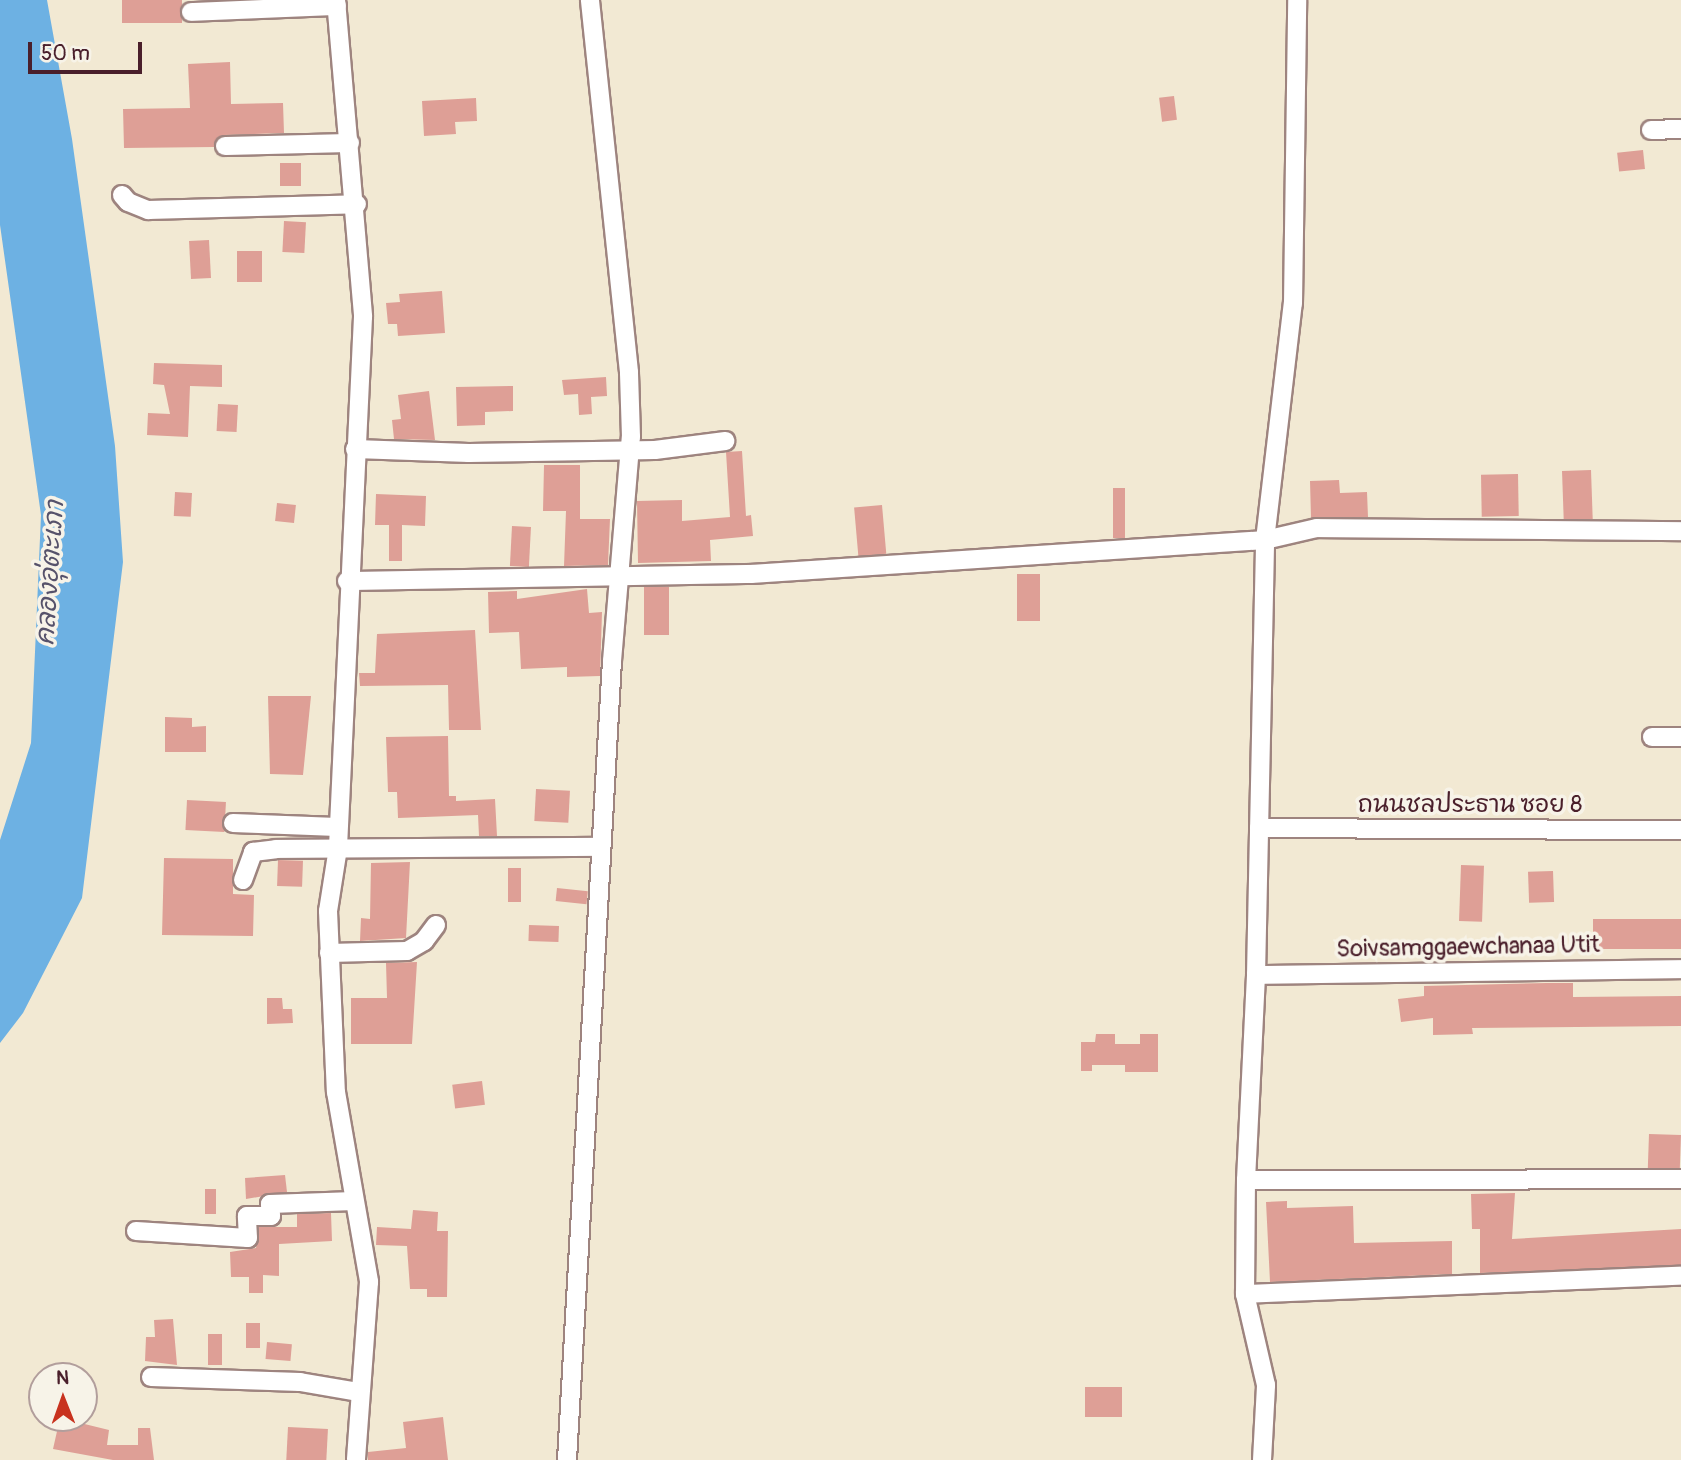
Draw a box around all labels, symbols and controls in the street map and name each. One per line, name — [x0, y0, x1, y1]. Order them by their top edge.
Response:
scale bar — [32, 28, 145, 72]
text: 50 m — [41, 40, 90, 67]
water label: คลองอุ่ตะเภา — [30, 500, 72, 646]
street label: ถนนชลประธาน ซอย 8 — [1358, 791, 1582, 819]
street label: Soivsamggaewchanaa Utit — [1336, 930, 1600, 964]
north arrow — [28, 1362, 98, 1432]
text: N — [56, 1366, 69, 1390]

